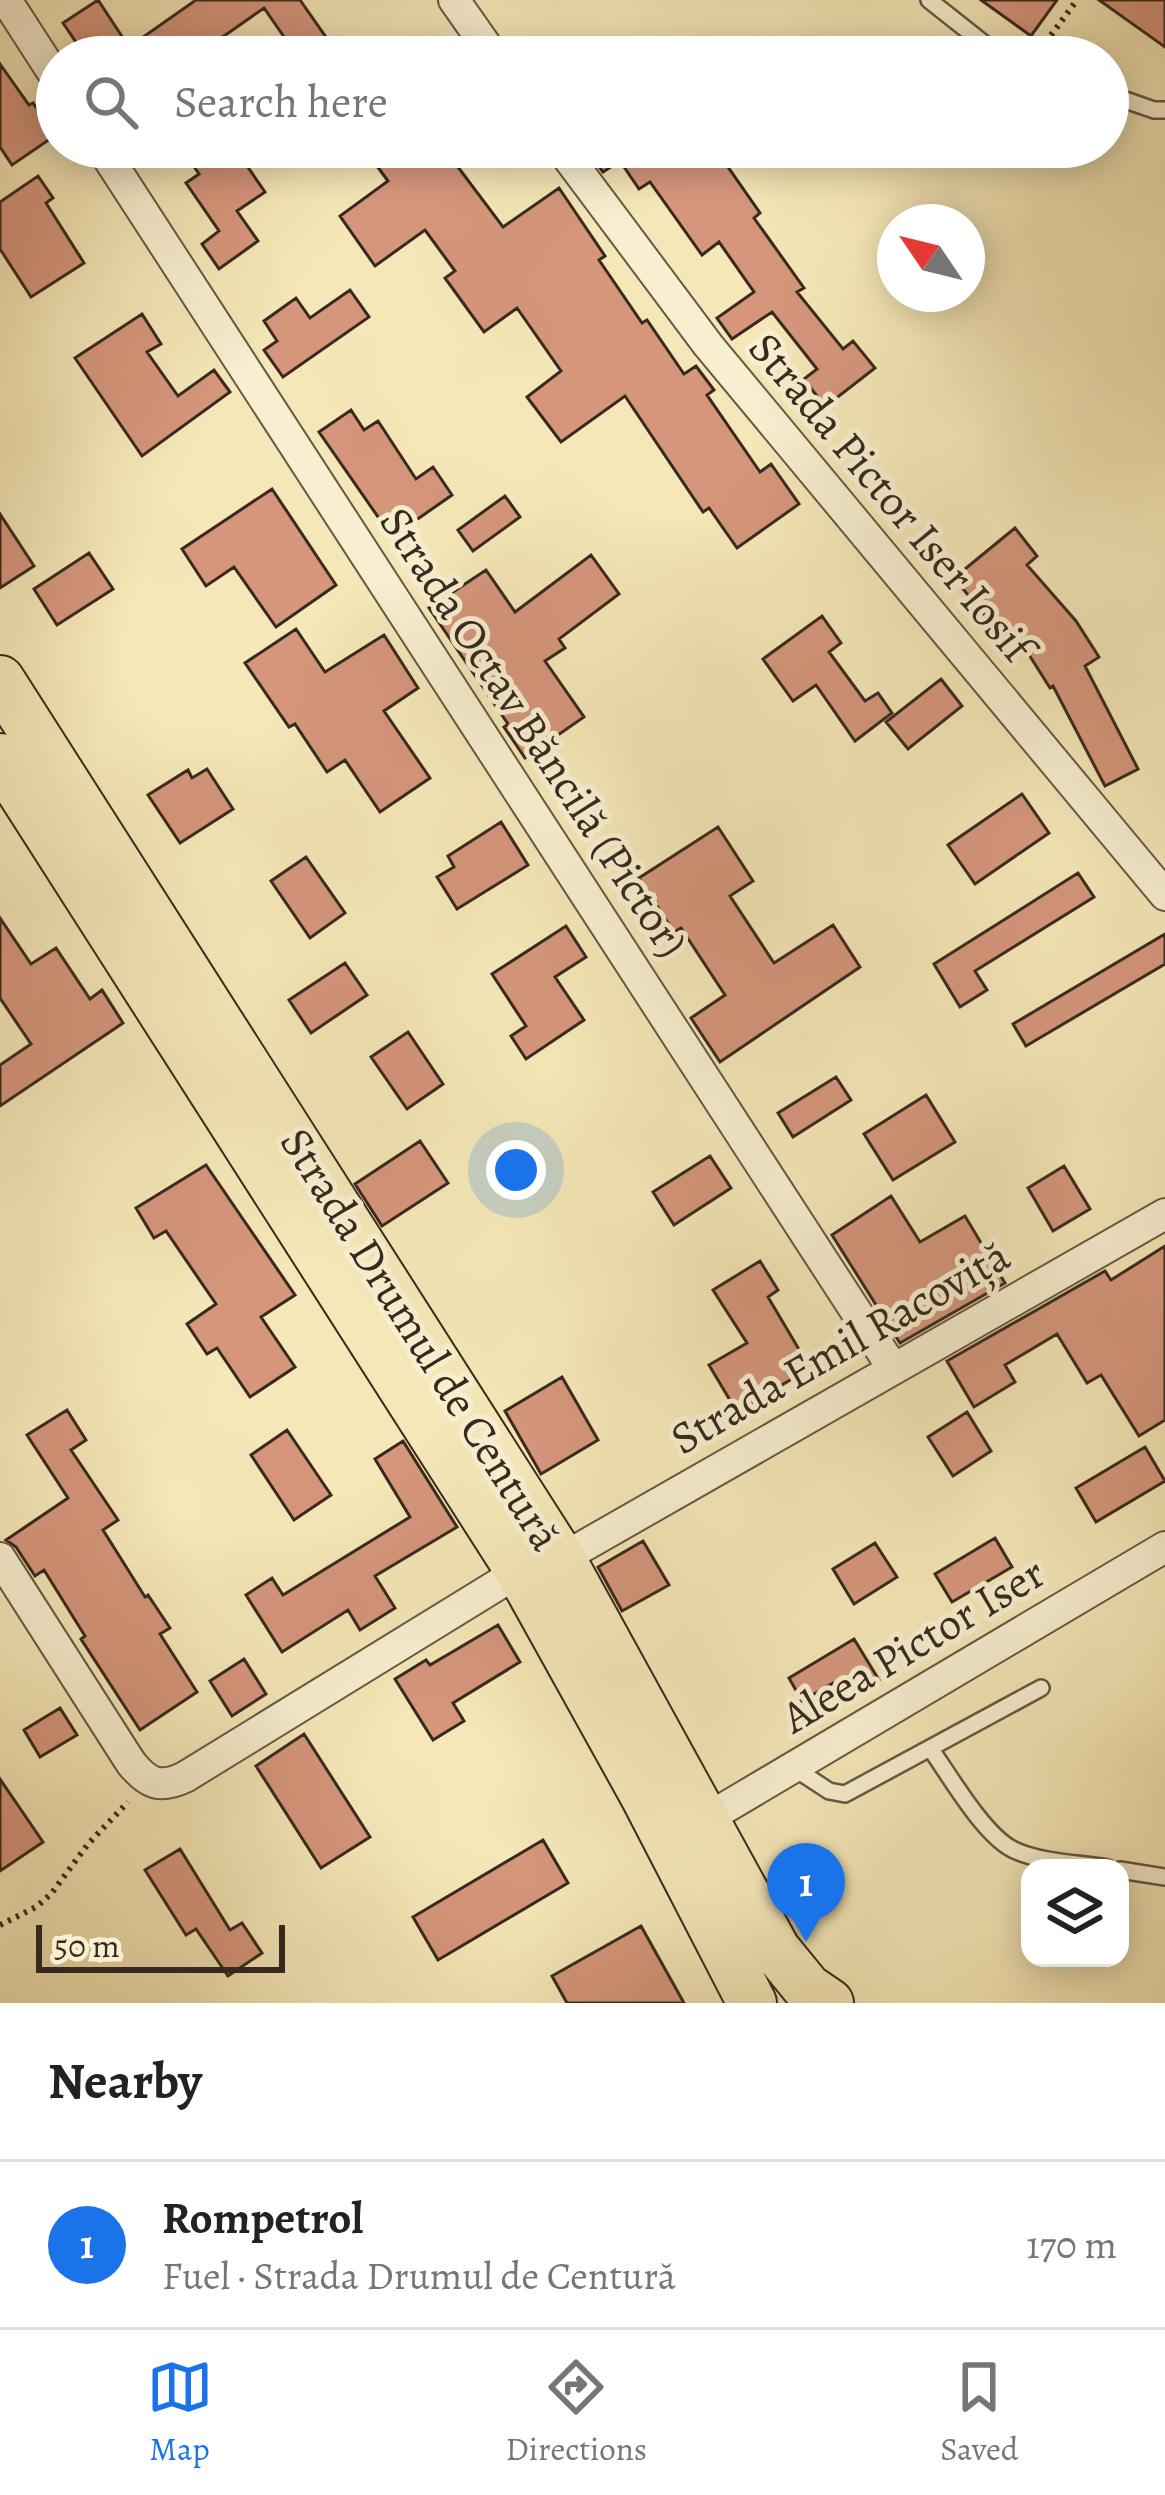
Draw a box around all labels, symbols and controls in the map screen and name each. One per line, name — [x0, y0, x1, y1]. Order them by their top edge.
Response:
search box — [36, 36, 1129, 168]
icon: search — [78, 69, 144, 135]
text: Search here — [174, 71, 388, 133]
north arrow — [877, 204, 985, 312]
street label: Strada Pictor Iser Iosif — [734, 319, 1051, 680]
street label: Strada Octav Băncilă (Pictor) — [365, 495, 703, 969]
street label: Strada Drumul de Centură — [265, 1116, 577, 1562]
your location — [486, 1140, 546, 1200]
street label: Strada Emil Racoviță — [659, 1225, 1021, 1469]
street label: Aleea Pictor Iser — [769, 1542, 1056, 1749]
pin: 1 — [767, 1843, 845, 1942]
map controls — [1021, 1859, 1129, 1967]
button: layers — [1021, 1859, 1129, 1967]
scale bar — [36, 1919, 285, 1972]
text: 50 m — [54, 1923, 120, 1968]
text: Nearby — [48, 2046, 202, 2116]
text: Rompetrol — [162, 2187, 363, 2249]
text: 1 — [80, 2218, 94, 2271]
text: 170 m — [1026, 2218, 1117, 2271]
text: Fuel · Strada Drumul de Centură — [162, 2249, 676, 2302]
tab: Map — [147, 2354, 213, 2471]
tab: Directions — [506, 2354, 647, 2471]
tab: Saved — [940, 2354, 1018, 2471]

